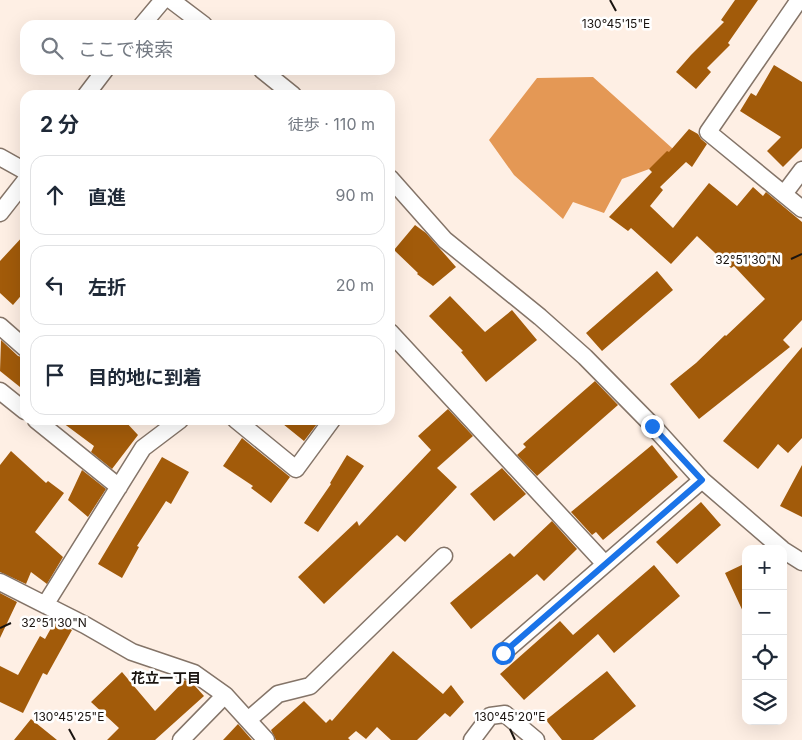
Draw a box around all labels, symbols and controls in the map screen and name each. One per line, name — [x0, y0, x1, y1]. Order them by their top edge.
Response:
text: 130°45'15"E — [582, 16, 650, 31]
search box — [20, 20, 395, 75]
icon: search — [38, 34, 66, 62]
text: ここで検索 — [78, 38, 173, 61]
text: 2 分 — [40, 112, 79, 137]
text: 徒歩 · 110 m — [288, 114, 375, 134]
icon: ahead — [41, 181, 69, 209]
text: 90 m — [335, 185, 374, 205]
text: 直進 — [88, 186, 126, 209]
text: 32°51'30"N — [715, 252, 781, 267]
icon: left — [41, 271, 69, 299]
text: 20 m — [336, 275, 374, 295]
text: 左折 — [88, 276, 126, 299]
icon: arrive — [41, 361, 69, 389]
text: 目的地に到着 — [88, 366, 202, 389]
route end — [641, 415, 664, 438]
map controls — [742, 545, 787, 725]
button: + — [742, 545, 787, 590]
button: − — [742, 590, 787, 635]
text: 32°51'30"N — [21, 615, 87, 630]
button: locate — [742, 635, 787, 680]
route start — [492, 642, 515, 665]
district label: 花立一丁目 — [131, 669, 201, 686]
button: layers — [742, 680, 787, 725]
text: 130°45'25"E — [34, 709, 104, 724]
text: 130°45'20"E — [474, 709, 546, 724]

